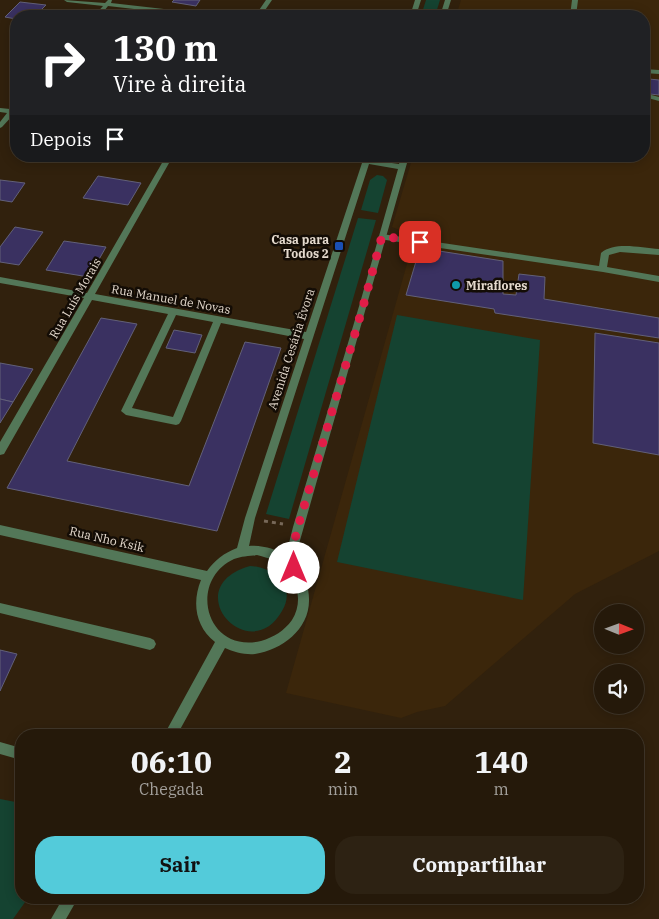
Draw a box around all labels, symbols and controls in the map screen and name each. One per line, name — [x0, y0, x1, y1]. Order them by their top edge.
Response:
text: 130 m — [113, 25, 218, 71]
icon: right — [30, 30, 95, 95]
text: Vire à direita — [113, 69, 246, 98]
icon: arrive — [101, 125, 129, 153]
text: Depois — [30, 127, 91, 151]
pin — [399, 221, 441, 263]
icon: arrive — [406, 228, 434, 256]
place label: Casa para Todos 2 — [271, 232, 329, 261]
marker: Casa para Todos 2 — [333, 240, 345, 252]
street label: Rua Luís Morais — [46, 255, 104, 341]
place label: Miraflores — [466, 278, 527, 293]
marker: Miraflores — [450, 279, 462, 291]
street label: Rua Manuel de Novas — [110, 281, 232, 317]
street label: Avenida Cesária Évora — [264, 286, 318, 411]
street label: Rua Nho Ksik — [68, 523, 146, 555]
position arrow — [267, 541, 319, 593]
north arrow — [594, 604, 644, 654]
map controls — [594, 604, 644, 714]
button: sound — [594, 664, 644, 714]
text: 06:10 — [131, 742, 212, 781]
text: 2 — [334, 742, 352, 781]
text: 140 — [474, 742, 528, 781]
text: Chegada — [139, 779, 204, 799]
text: min — [328, 779, 358, 799]
text: m — [494, 779, 509, 799]
button: Sair — [35, 836, 325, 894]
button: Compartilhar — [335, 836, 624, 894]

